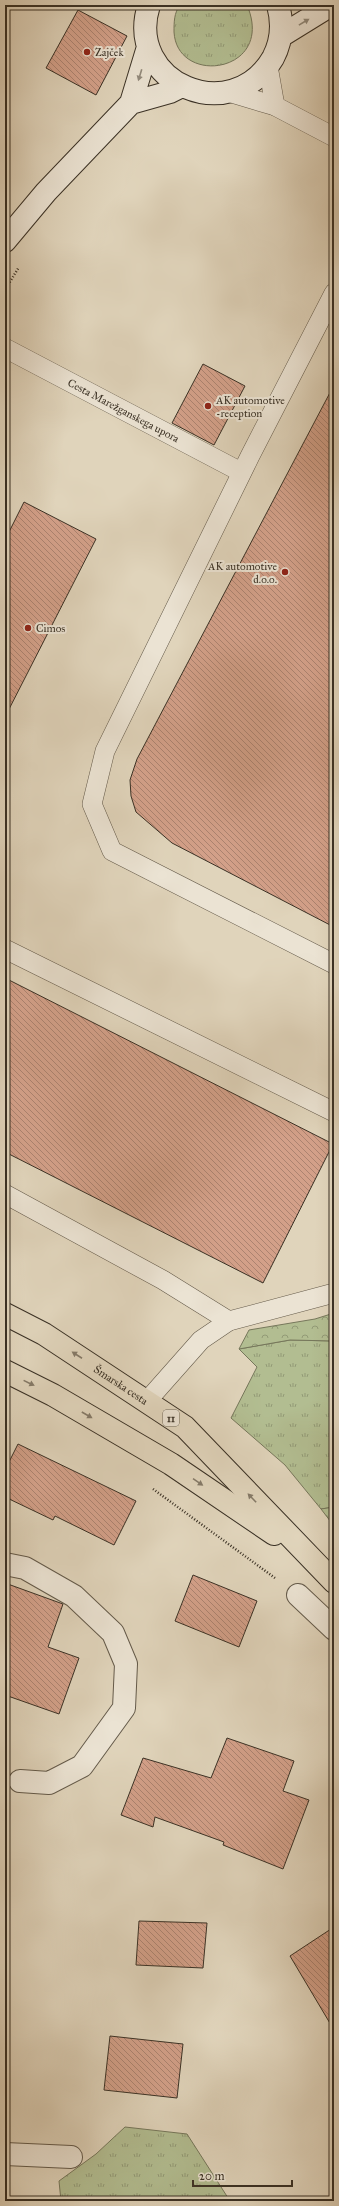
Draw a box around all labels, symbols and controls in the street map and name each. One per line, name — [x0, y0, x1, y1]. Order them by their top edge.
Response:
one-way arrow — [298, 18, 310, 25]
place label: Zajček — [95, 46, 124, 59]
marker: Zajček — [82, 47, 92, 57]
one-way arrow — [137, 69, 143, 81]
street label: Cesta Marežganskega upora — [65, 376, 182, 446]
place label: AK automotive -reception — [215, 394, 285, 420]
marker: AK automotive -reception — [203, 401, 213, 411]
place label: AK automotive d.o.o. — [207, 560, 277, 586]
marker: AK automotive d.o.o. — [280, 567, 290, 577]
place label: Cimos — [36, 622, 65, 635]
marker: Cimos — [23, 623, 33, 633]
one-way arrow — [71, 1351, 82, 1359]
street label: Šmarska cesta — [91, 1362, 151, 1408]
one-way arrow — [23, 1380, 35, 1386]
road number: 11 — [163, 1410, 179, 1426]
one-way arrow — [81, 1411, 93, 1418]
one-way arrow — [193, 1478, 203, 1486]
one-way arrow — [248, 1493, 257, 1503]
scale bar — [193, 2162, 292, 2188]
text: 20 m — [199, 2169, 225, 2183]

